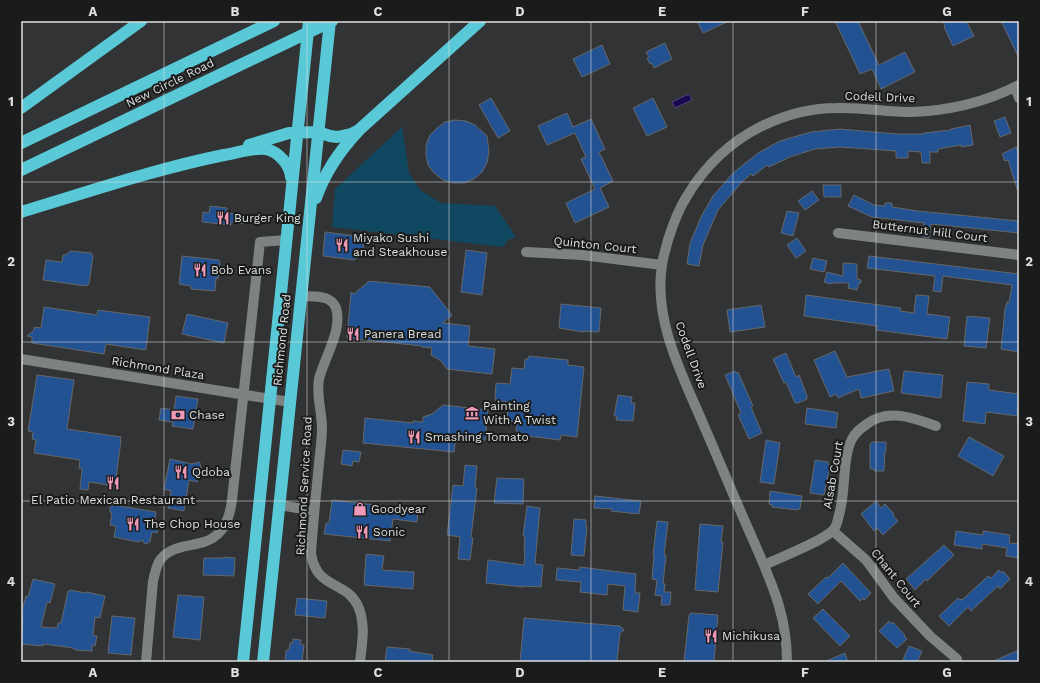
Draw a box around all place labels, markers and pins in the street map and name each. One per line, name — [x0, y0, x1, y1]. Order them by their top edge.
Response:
restaurant icon: Burger King — [215, 210, 231, 226]
place label: Burger King — [234, 211, 301, 225]
place label: Miyako Sushi and Steakhouse — [353, 231, 447, 259]
restaurant icon: Miyako Sushi and Steakhouse — [334, 237, 350, 253]
restaurant icon: Bob Evans — [192, 262, 208, 278]
place label: Bob Evans — [211, 263, 272, 277]
restaurant icon: Panera Bread — [345, 326, 361, 342]
place label: Panera Bread — [364, 327, 442, 341]
place label: Painting With A Twist — [483, 399, 556, 427]
museum icon: Painting With A Twist — [464, 405, 480, 421]
bank icon: Chase — [170, 407, 186, 423]
place label: Chase — [189, 408, 225, 422]
restaurant icon: Smashing Tomato — [406, 429, 422, 445]
place label: Smashing Tomato — [425, 430, 529, 444]
restaurant icon: Qdoba — [173, 464, 189, 480]
place label: Qdoba — [192, 465, 230, 479]
restaurant icon: El Patio Mexican Restaurant — [105, 475, 121, 491]
place label: El Patio Mexican Restaurant — [31, 493, 195, 507]
shop icon: Goodyear — [352, 501, 368, 517]
place label: Goodyear — [371, 502, 427, 516]
restaurant icon: The Chop House — [125, 516, 141, 532]
place label: The Chop House — [144, 517, 241, 531]
restaurant icon: Sonic — [354, 524, 370, 540]
place label: Sonic — [373, 525, 406, 539]
restaurant icon: Michikusa — [703, 628, 719, 644]
place label: Michikusa — [722, 629, 780, 643]

